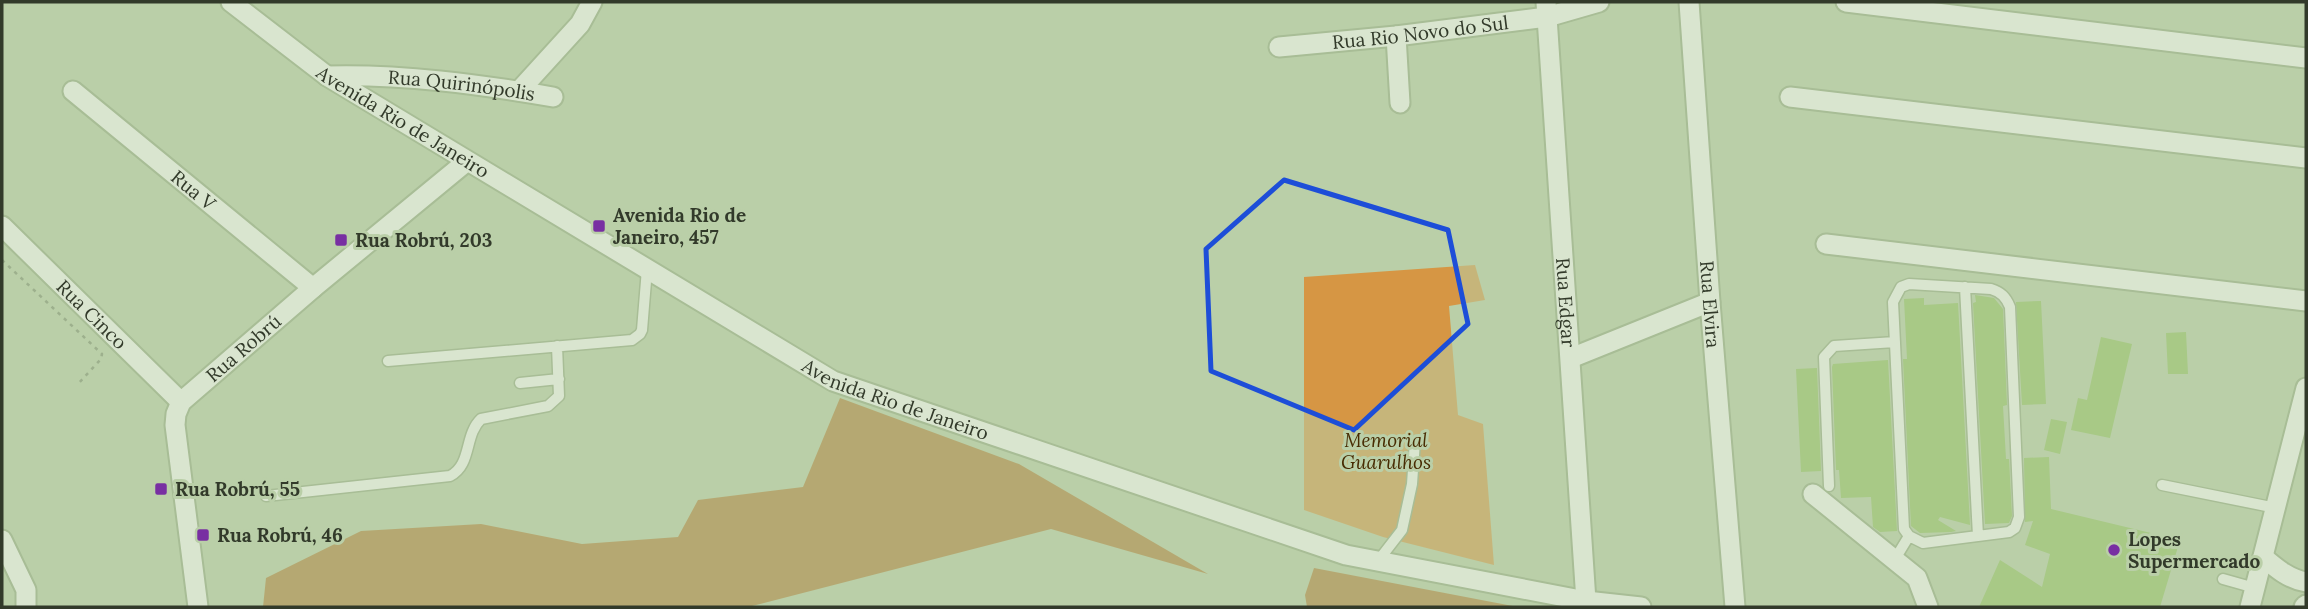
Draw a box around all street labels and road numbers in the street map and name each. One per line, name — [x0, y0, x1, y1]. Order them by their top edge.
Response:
street label: Rua Rio Novo do Sul — [1331, 10, 1510, 54]
street label: Avenida Rio de Janeiro — [311, 60, 494, 183]
street label: Rua Quirinópolis — [387, 65, 537, 106]
street label: Rua V — [166, 165, 221, 216]
street label: Rua Edgar — [1551, 257, 1581, 349]
street label: Rua Elvira — [1695, 260, 1726, 349]
street label: Rua Cinco — [52, 274, 132, 354]
street label: Rua Robrú — [201, 309, 286, 387]
street label: Avenida Rio de Janeiro — [797, 353, 992, 445]

